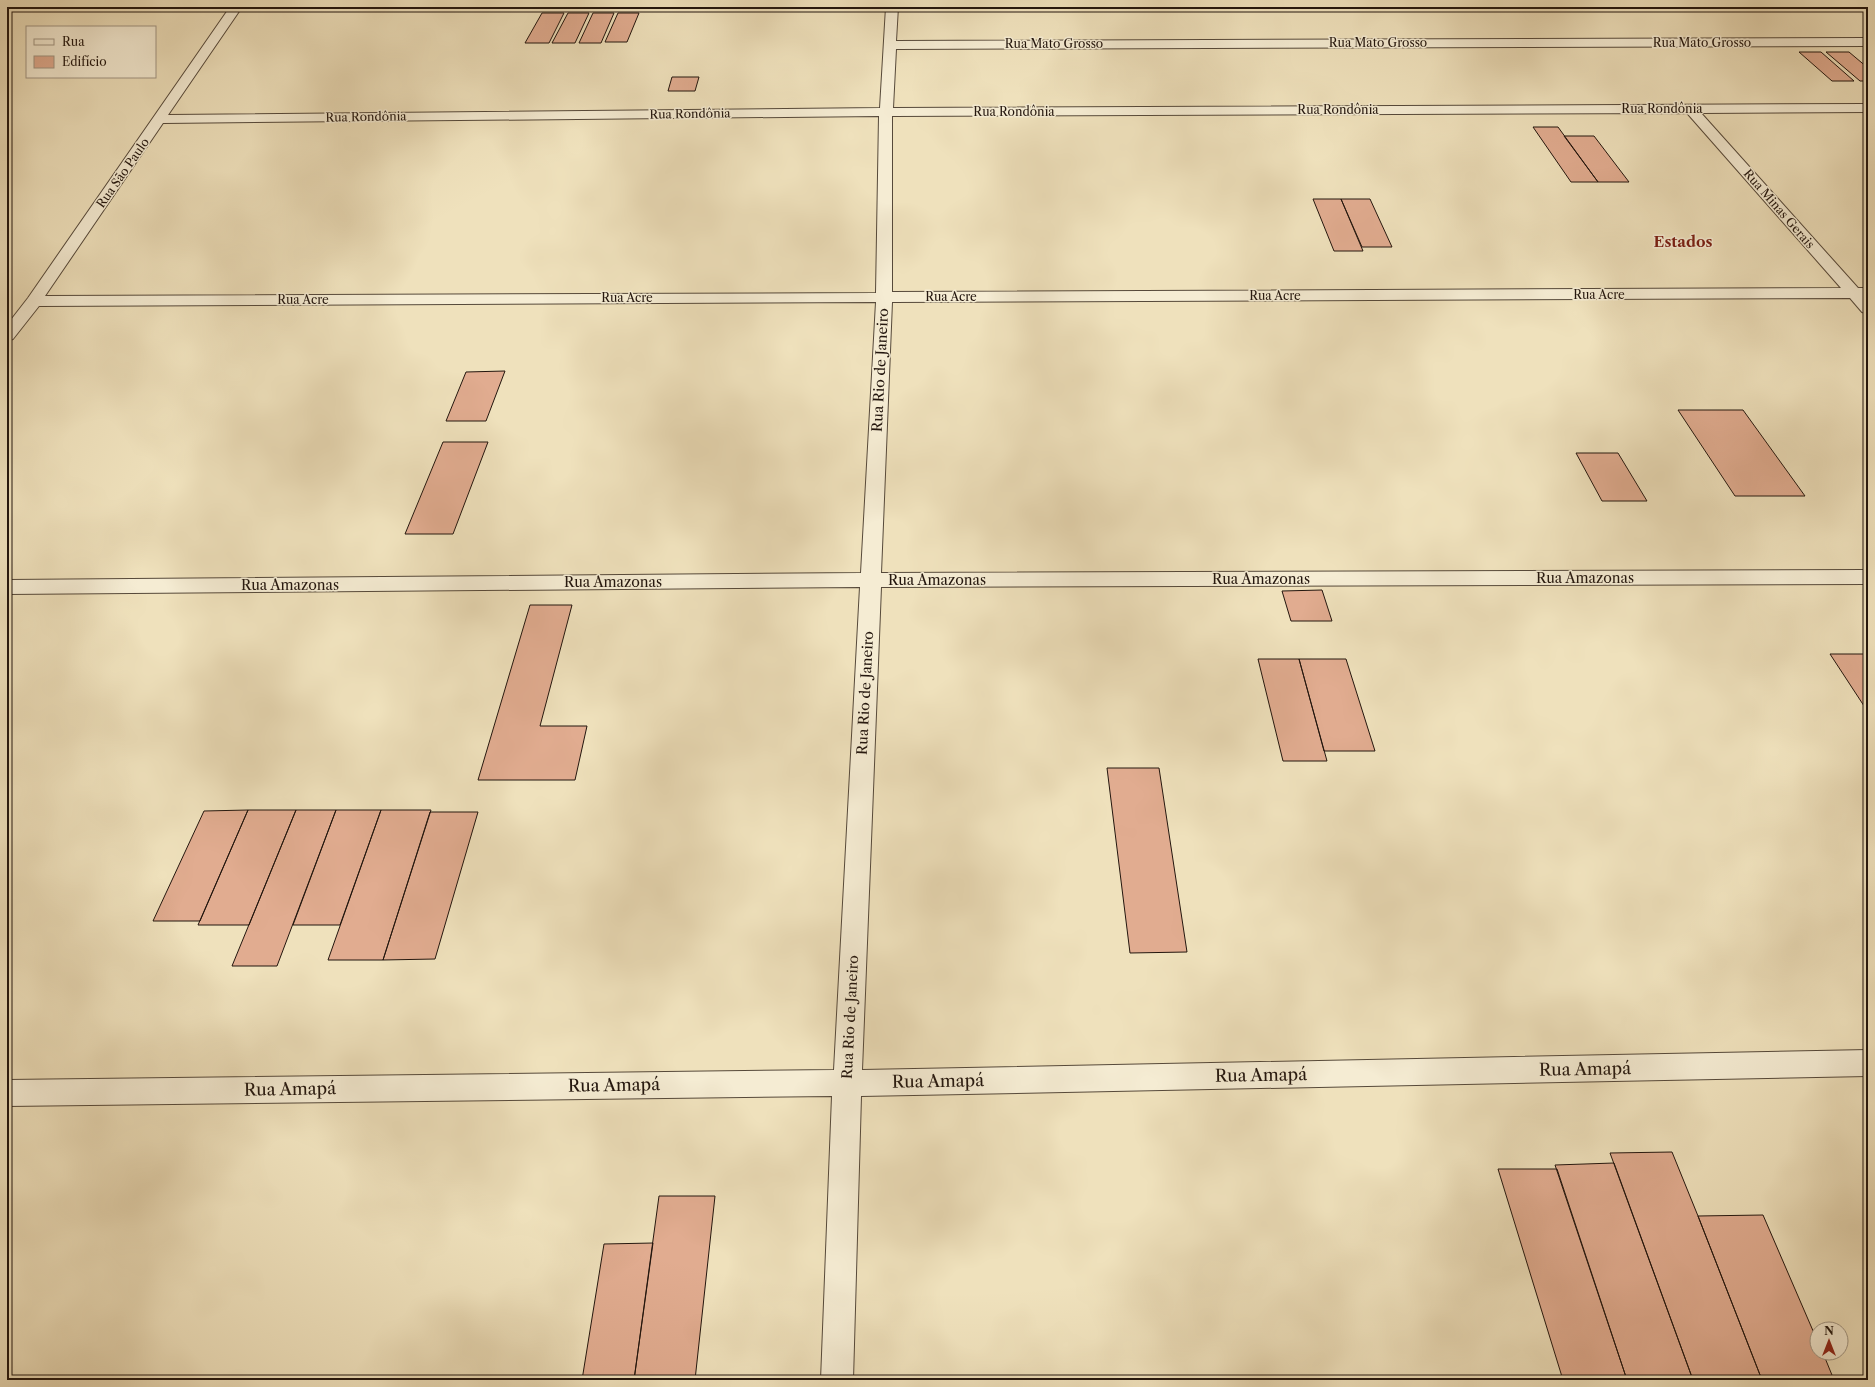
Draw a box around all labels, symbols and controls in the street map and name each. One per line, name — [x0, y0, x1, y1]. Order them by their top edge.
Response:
legend — [26, 26, 156, 78]
text: Rua — [62, 34, 85, 49]
street label: Rua Mato Grosso — [1329, 35, 1427, 50]
street label: Rua Mato Grosso — [1653, 35, 1751, 50]
street label: Rua Mato Grosso — [1005, 36, 1103, 51]
text: Edifício — [62, 54, 107, 69]
street label: Rua Rondônia — [1621, 101, 1703, 116]
street label: Rua Rondônia — [1297, 102, 1379, 117]
street label: Rua Rondônia — [973, 104, 1055, 119]
street label: Rua Rondônia — [649, 105, 731, 122]
street label: Rua Rondônia — [325, 108, 407, 125]
street label: Rua São Paulo — [93, 135, 152, 211]
street label: Rua Minas Gerais — [1741, 166, 1818, 251]
district label: Estados — [1654, 232, 1712, 251]
street label: Rua Acre — [1573, 287, 1625, 302]
street label: Rua Acre — [1249, 288, 1301, 303]
street label: Rua Acre — [925, 289, 977, 304]
street label: Rua Acre — [601, 290, 653, 305]
street label: Rua Acre — [277, 292, 329, 307]
street label: Rua Rio de Janeiro — [868, 308, 892, 432]
street label: Rua Amazonas — [1536, 569, 1634, 587]
street label: Rua Amazonas — [1212, 570, 1310, 588]
street label: Rua Amazonas — [888, 571, 986, 589]
street label: Rua Amazonas — [564, 573, 662, 591]
street label: Rua Amazonas — [241, 576, 339, 594]
street label: Rua Rio de Janeiro — [853, 631, 877, 755]
street label: Rua Rio de Janeiro — [838, 955, 862, 1079]
street label: Rua Amapá — [1539, 1058, 1631, 1080]
street label: Rua Amapá — [1215, 1064, 1307, 1086]
street label: Rua Amapá — [892, 1070, 984, 1092]
street label: Rua Amapá — [568, 1074, 660, 1096]
street label: Rua Amapá — [244, 1078, 336, 1100]
north arrow — [1809, 1321, 1849, 1361]
text: N — [1824, 1324, 1834, 1338]

